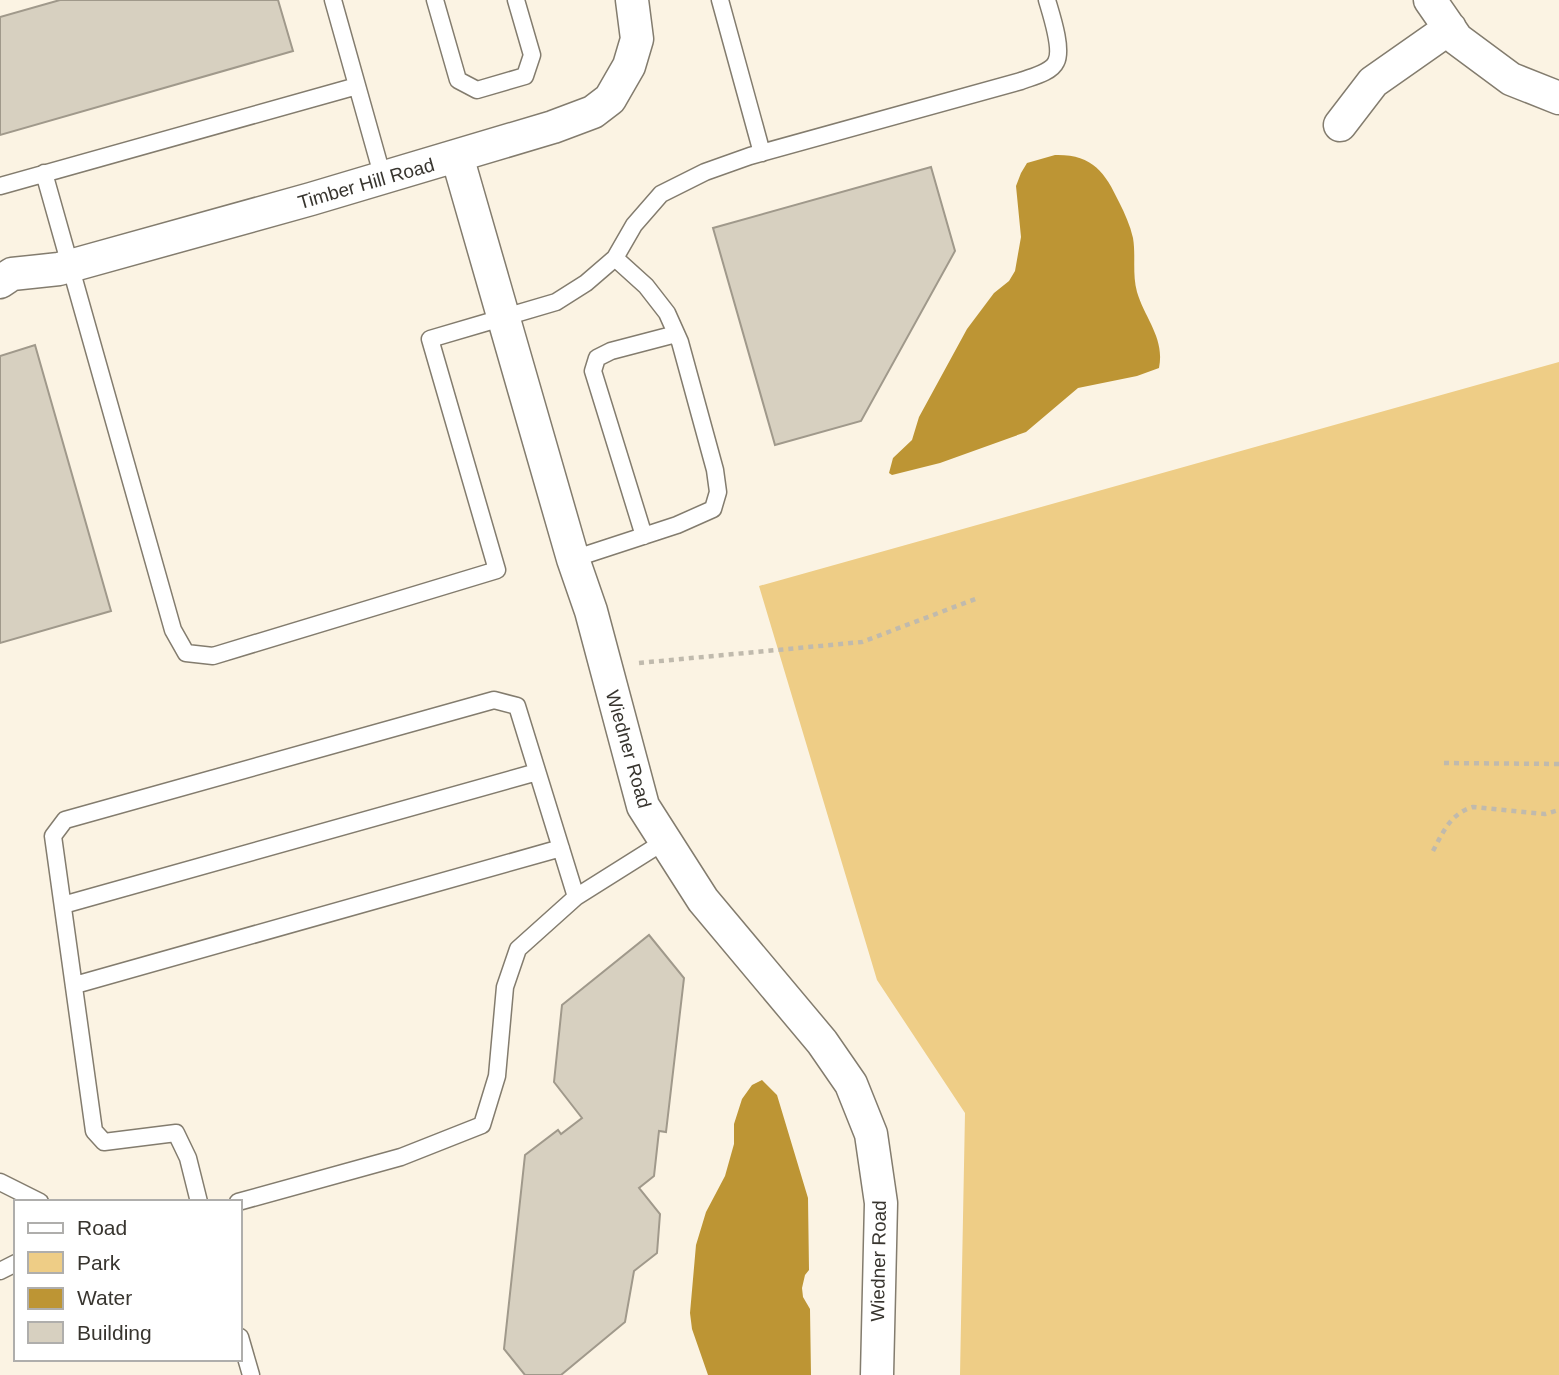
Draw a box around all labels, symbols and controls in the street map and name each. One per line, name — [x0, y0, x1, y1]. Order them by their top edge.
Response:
street label: Timber Hill Road — [296, 154, 437, 213]
street label: Wiedner Road — [602, 688, 655, 810]
legend — [14, 1200, 242, 1361]
street label: Wiedner Road — [867, 1200, 890, 1322]
text: Road — [77, 1216, 127, 1239]
text: Park — [77, 1251, 121, 1274]
text: Water — [77, 1286, 132, 1309]
text: Building — [77, 1321, 152, 1344]

